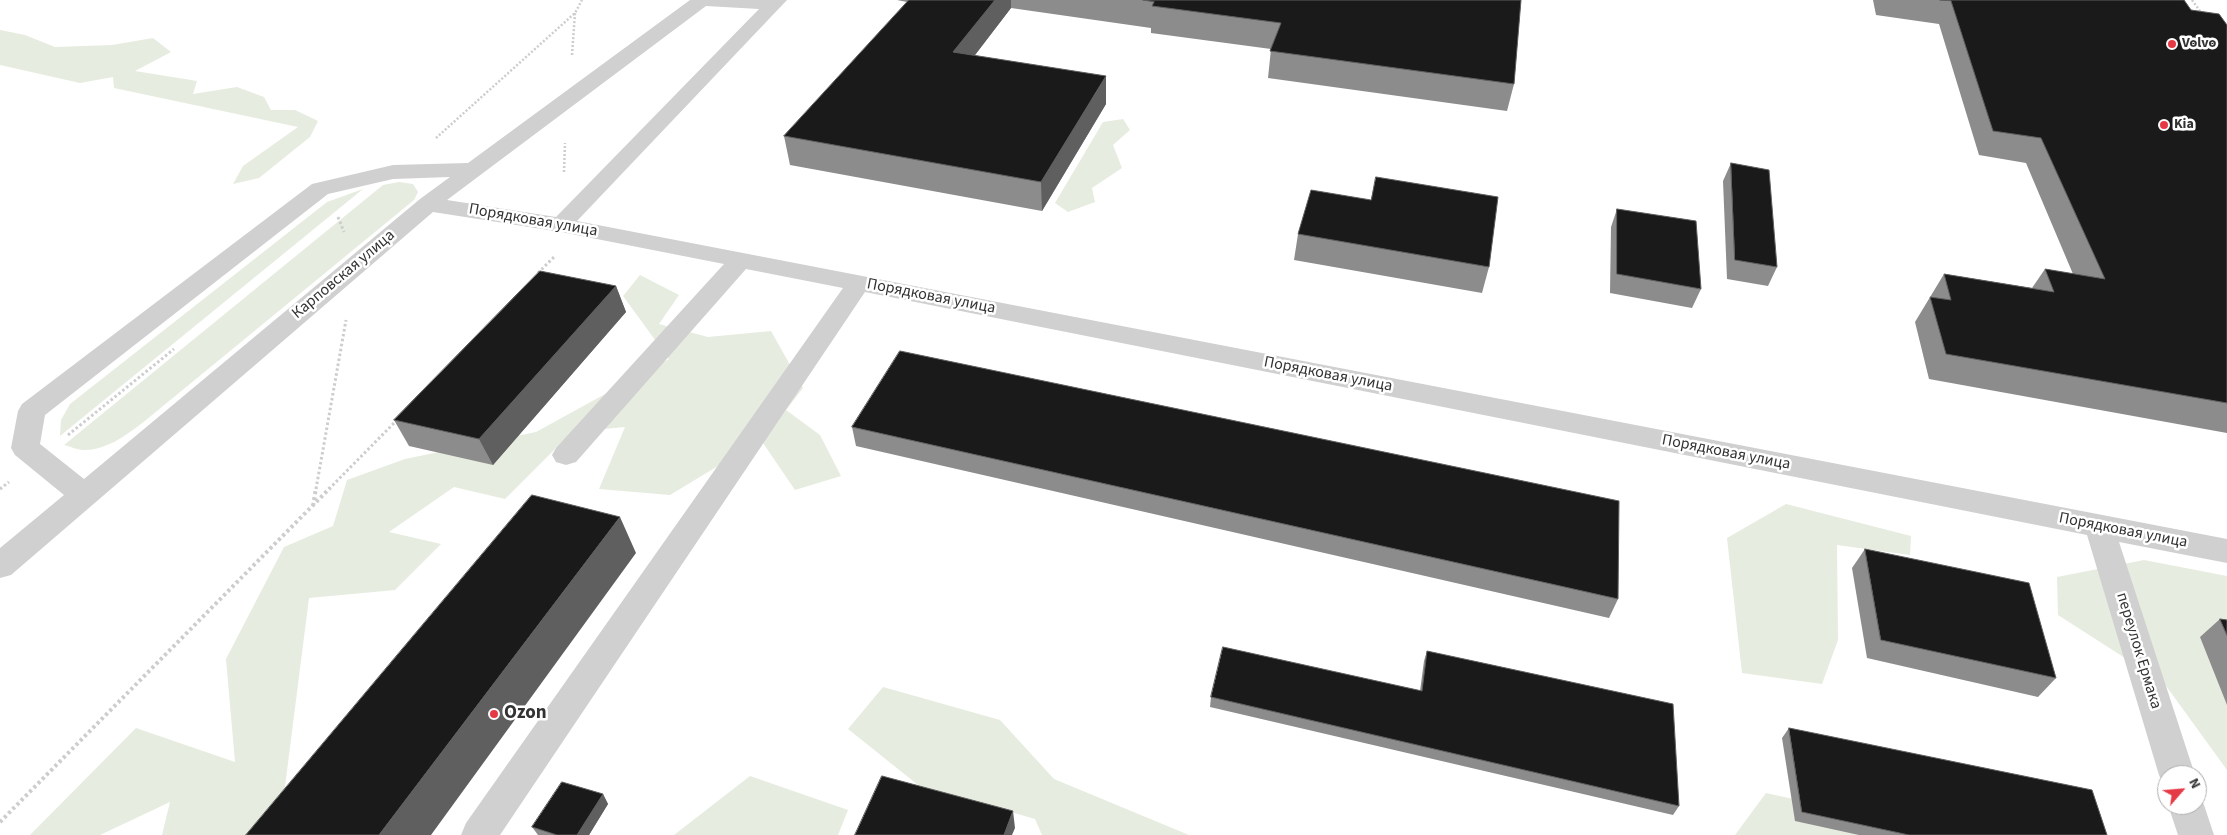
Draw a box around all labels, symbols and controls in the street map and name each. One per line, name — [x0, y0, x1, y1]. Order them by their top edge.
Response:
place label: Volvo — [2182, 36, 2216, 52]
marker: Volvo — [2166, 38, 2178, 50]
place label: Kia — [2174, 117, 2194, 133]
marker: Kia — [2158, 119, 2170, 131]
street label: Порядковая улица — [467, 200, 599, 242]
street label: Карповская улица — [289, 226, 399, 324]
street label: Порядковая улица — [865, 275, 997, 319]
street label: Порядковая улица — [1262, 353, 1394, 397]
street label: Порядковая улица — [1660, 431, 1792, 475]
street label: Порядковая улица — [2057, 509, 2189, 553]
street label: переулок Ермака — [2111, 591, 2165, 711]
place label: Ozon — [504, 703, 547, 725]
marker: Ozon — [488, 708, 500, 720]
north arrow — [2157, 765, 2207, 815]
text: N — [2183, 775, 2205, 792]

